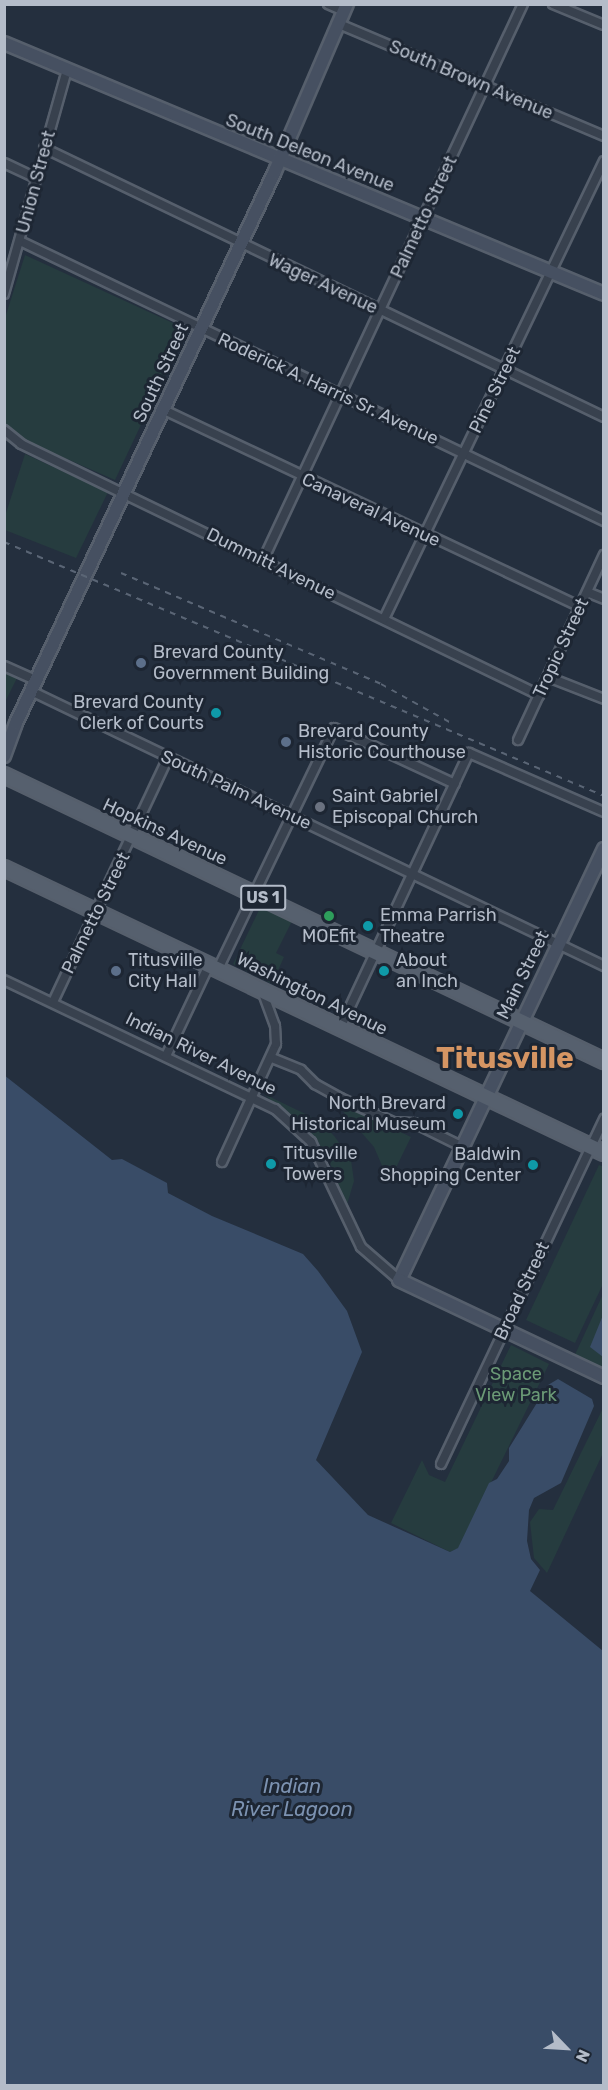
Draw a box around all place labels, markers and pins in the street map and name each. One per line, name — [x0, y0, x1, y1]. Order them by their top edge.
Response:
place label: Brevard County Government Building — [153, 642, 329, 684]
marker: Brevard County Government Building — [134, 656, 148, 670]
place label: Brevard County Clerk of Courts — [73, 692, 204, 734]
marker: Brevard County Clerk of Courts — [209, 706, 223, 720]
place label: Brevard County Historic Courthouse — [298, 721, 466, 764]
marker: Brevard County Historic Courthouse — [279, 735, 293, 749]
place label: Saint Gabriel Episcopal Church — [332, 786, 478, 828]
marker: Saint Gabriel Episcopal Church — [313, 800, 327, 814]
place label: Emma Parrish Theatre — [380, 905, 497, 948]
marker: MOEfit — [322, 909, 336, 923]
marker: Emma Parrish Theatre — [361, 919, 375, 933]
place label: MOEfit — [302, 925, 356, 947]
place label: Titusville City Hall — [128, 950, 203, 992]
place label: About an Inch — [396, 950, 458, 992]
marker: Titusville City Hall — [109, 964, 123, 978]
marker: About an Inch — [377, 964, 391, 978]
place label: North Brevard Historical Museum — [291, 1093, 446, 1136]
marker: North Brevard Historical Museum — [451, 1107, 465, 1121]
place label: Titusville Towers — [283, 1143, 358, 1186]
place label: Baldwin Shopping Center — [380, 1144, 521, 1186]
marker: Titusville Towers — [264, 1157, 278, 1171]
marker: Baldwin Shopping Center — [526, 1158, 540, 1172]

